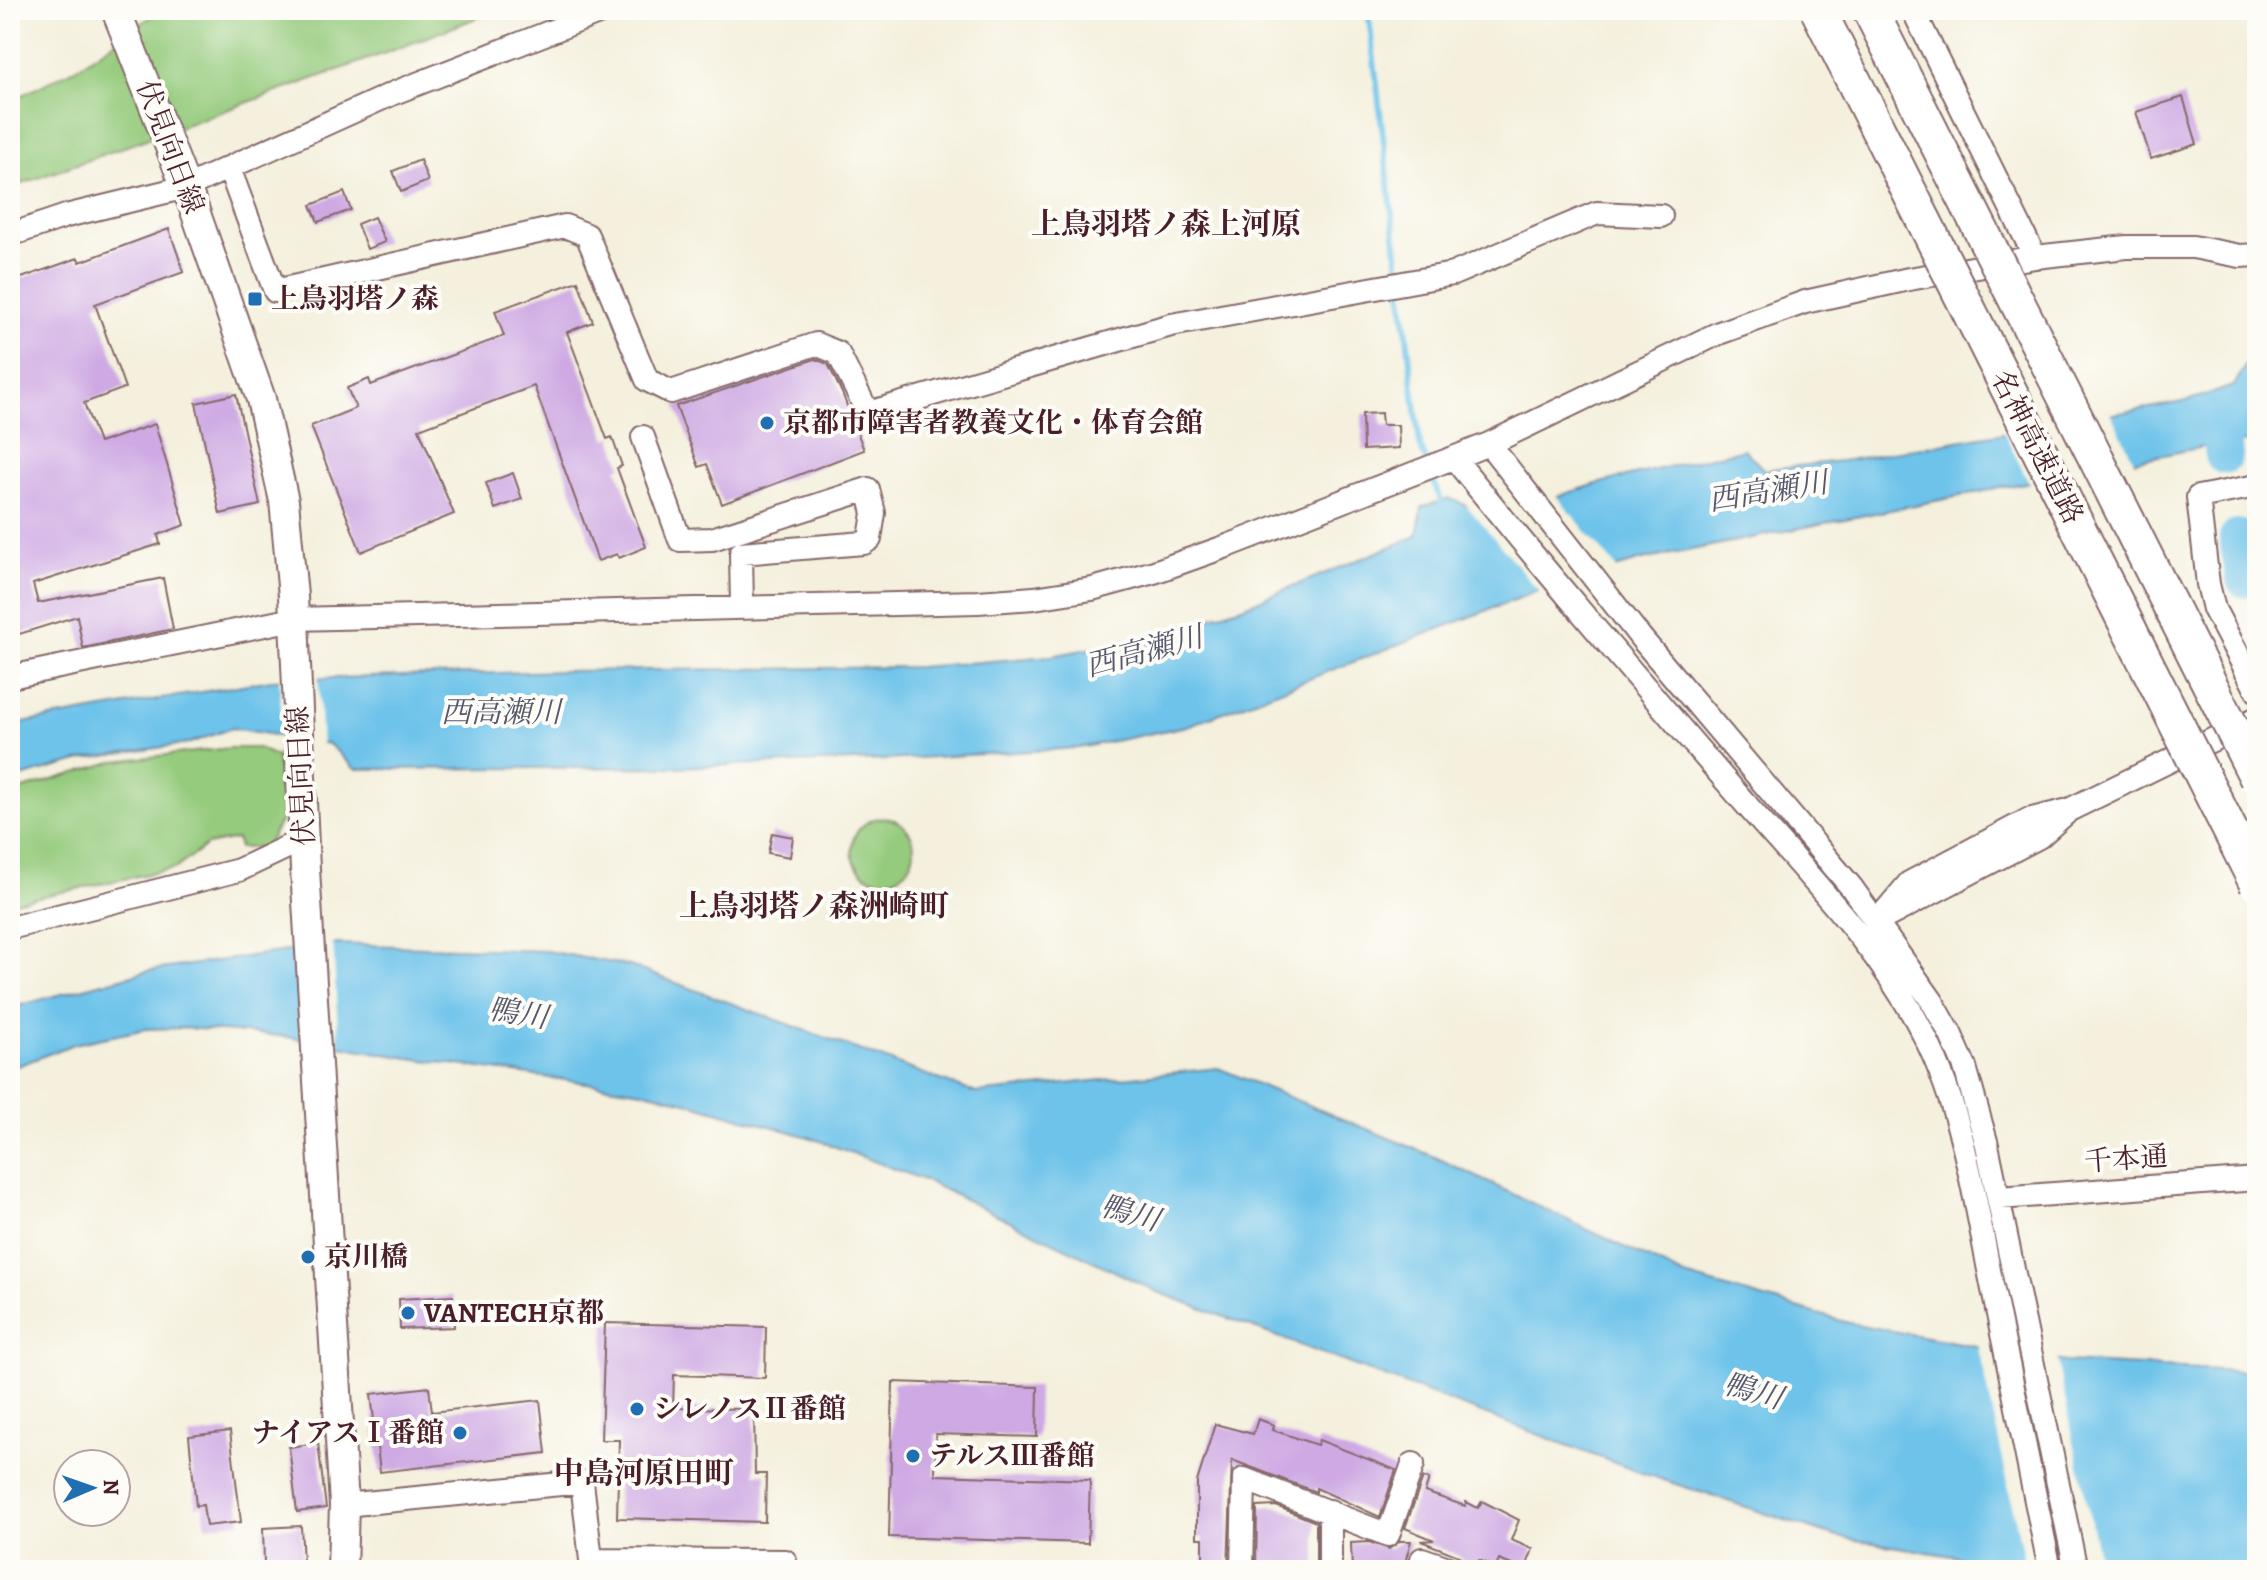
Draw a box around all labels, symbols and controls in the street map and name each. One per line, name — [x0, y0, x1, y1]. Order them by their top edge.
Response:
street label: 伏見向日線 — [127, 75, 213, 219]
district label: 上鳥羽塔ノ森上河原 — [1031, 204, 1301, 244]
place label: 上鳥羽塔ノ森 — [271, 280, 439, 318]
marker: 上鳥羽塔ノ森 — [246, 290, 264, 308]
street label: 名神高速道路 — [1982, 364, 2092, 530]
place label: 京都市障害者教養文化・体育会館 — [783, 404, 1203, 442]
marker: 京都市障害者教養文化・体育会館 — [758, 414, 776, 432]
water label: 西高瀬川 — [1706, 461, 1833, 520]
water label: 西高瀬川 — [1081, 615, 1210, 686]
water label: 西高瀬川 — [441, 692, 564, 732]
street label: 伏見向日線 — [278, 705, 324, 847]
district label: 上鳥羽塔ノ森洲崎町 — [679, 886, 949, 926]
water label: 鴨川 — [485, 989, 554, 1038]
street label: 千本通 — [2083, 1137, 2169, 1181]
water label: 鴨川 — [1096, 1186, 1167, 1241]
place label: 京川橋 — [324, 1238, 408, 1276]
marker: 京川橋 — [299, 1248, 317, 1266]
place label: VANTECH京都 — [423, 1294, 604, 1332]
marker: VANTECH京都 — [399, 1304, 417, 1322]
water label: 鴨川 — [1719, 1364, 1790, 1419]
place label: シレノスⅡ番館 — [653, 1390, 846, 1428]
marker: シレノスⅡ番館 — [628, 1400, 646, 1418]
place label: ナイアスⅠ番館 — [252, 1414, 444, 1452]
marker: ナイアスⅠ番館 — [451, 1424, 469, 1442]
place label: テルスⅢ番館 — [929, 1437, 1095, 1475]
marker: テルスⅢ番館 — [904, 1447, 922, 1465]
north arrow — [52, 1448, 132, 1528]
district label: 中島河原田町 — [554, 1453, 734, 1493]
text: N — [96, 1479, 126, 1496]

